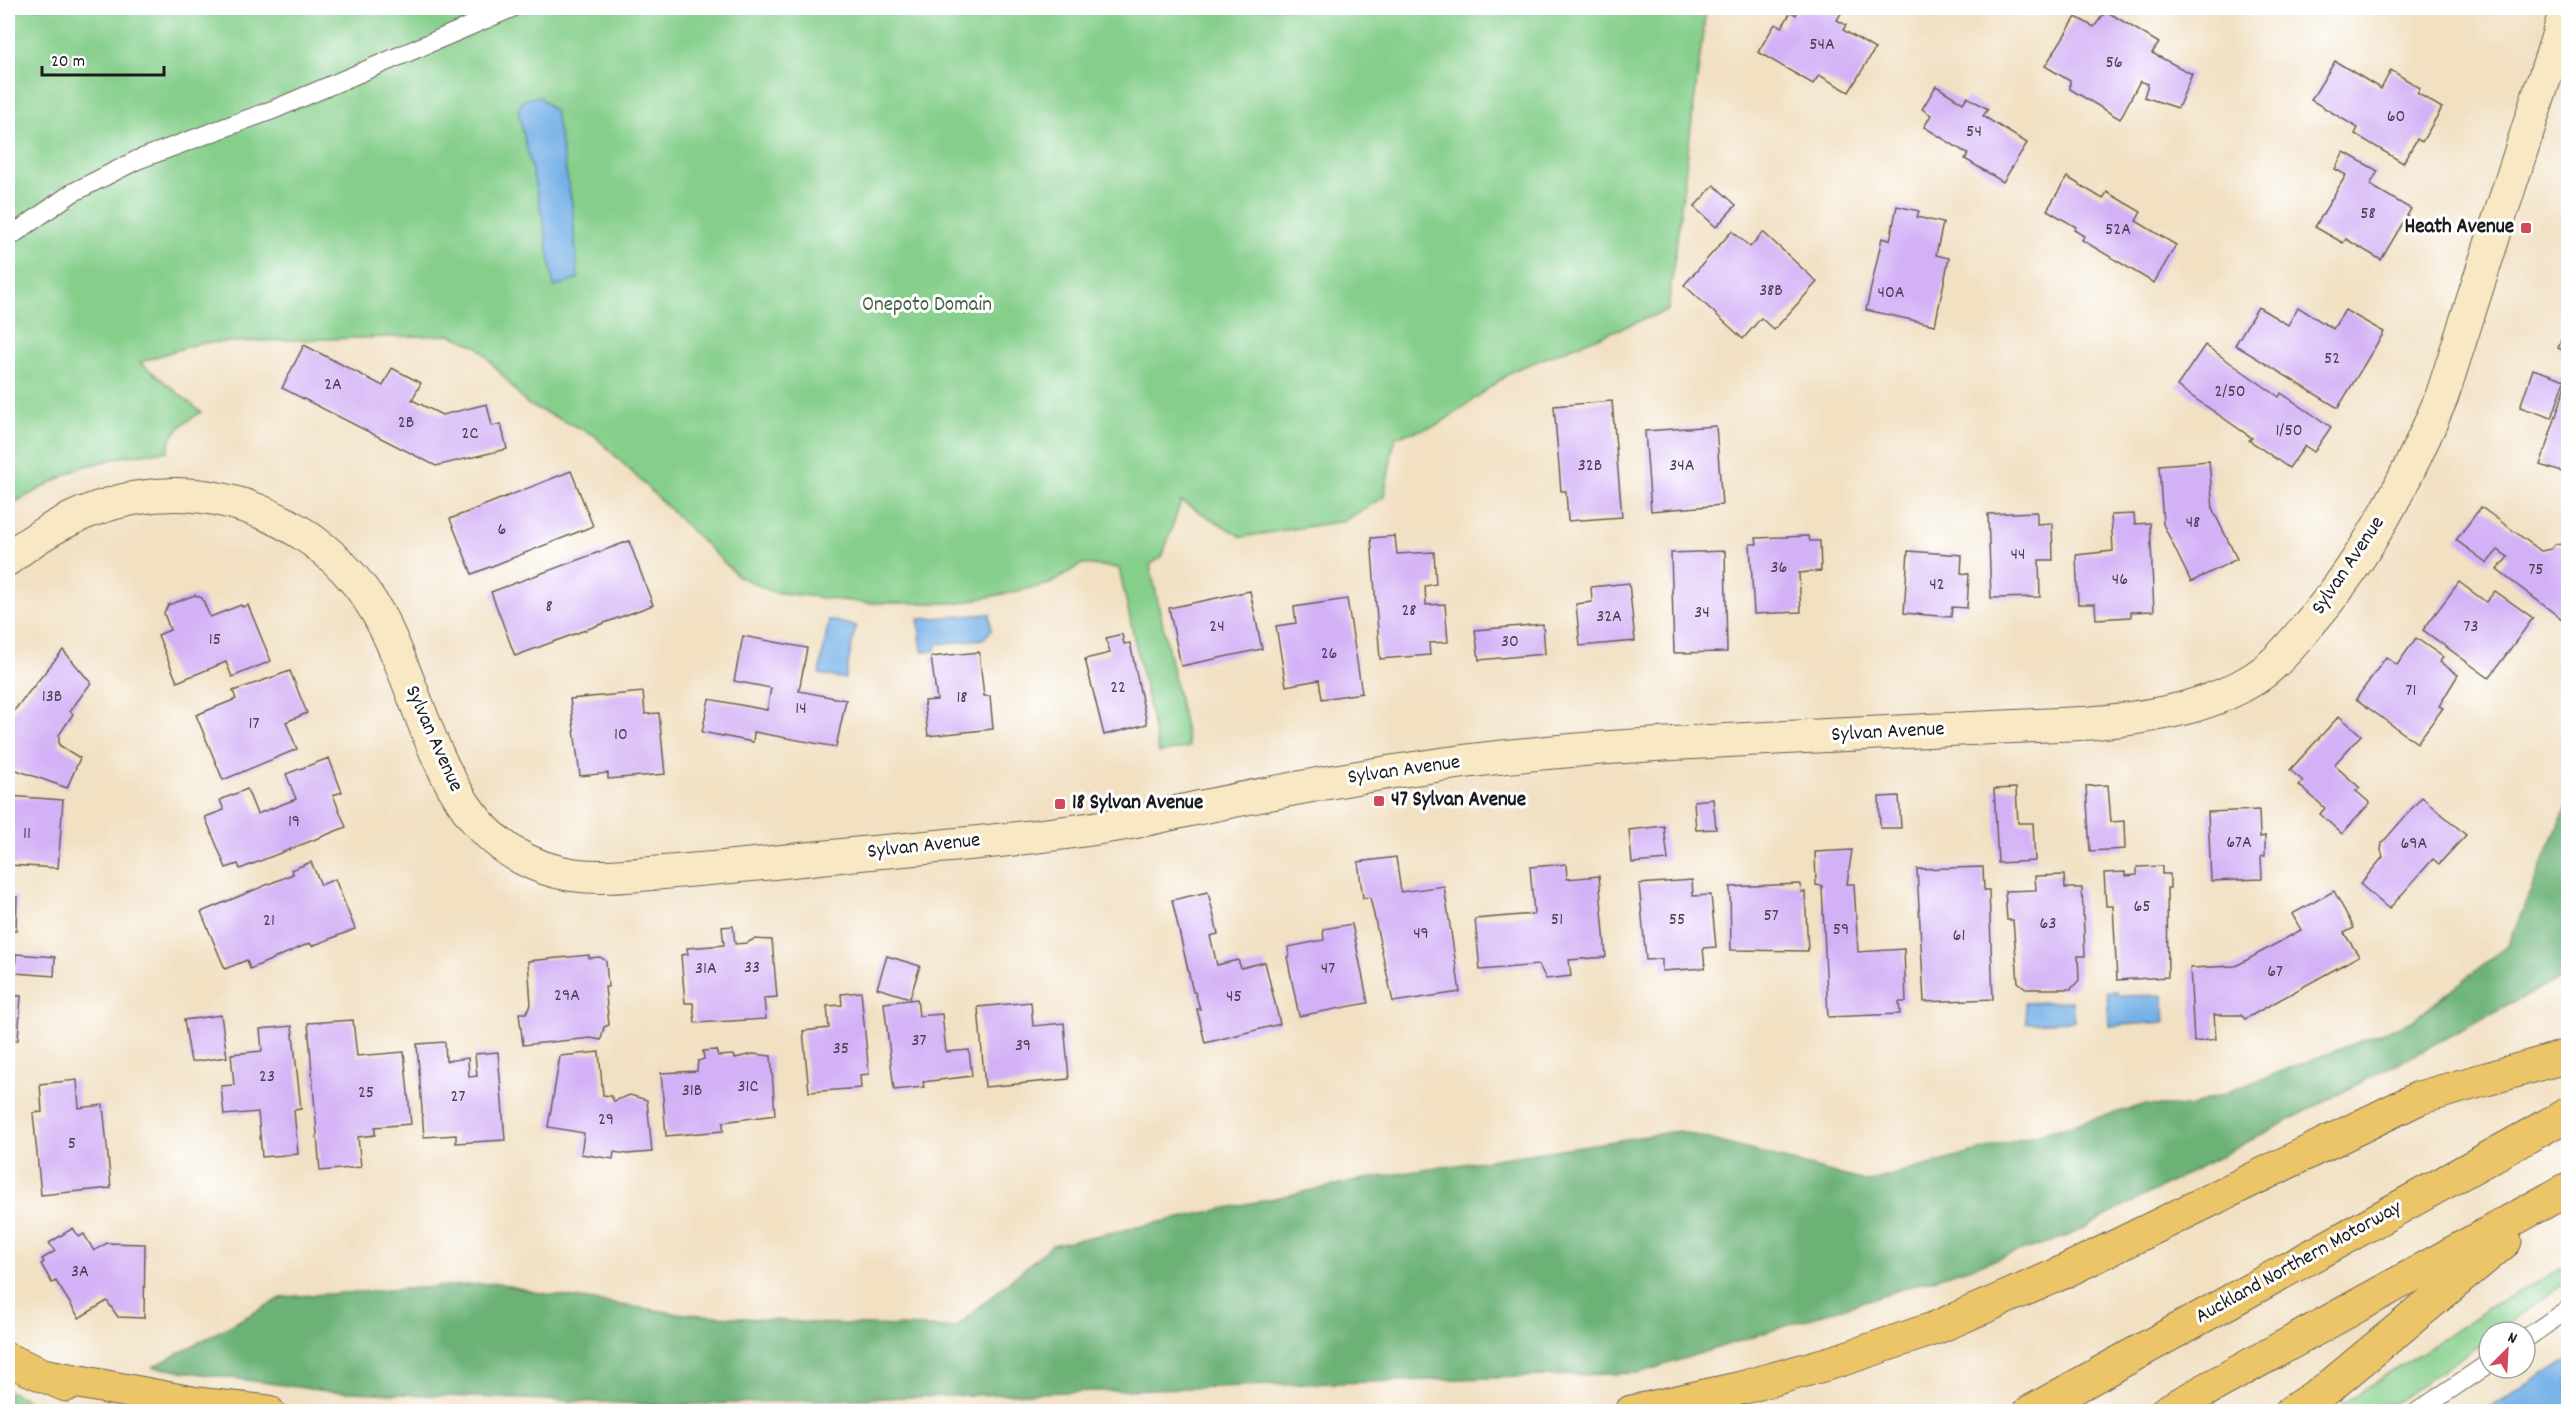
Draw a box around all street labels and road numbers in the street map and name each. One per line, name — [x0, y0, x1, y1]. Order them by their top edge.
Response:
street label: Sylvan Avenue — [2305, 511, 2393, 621]
street label: Sylvan Avenue — [396, 681, 470, 797]
street label: Sylvan Avenue — [1831, 715, 1945, 751]
street label: Sylvan Avenue — [1346, 748, 1462, 794]
street label: Sylvan Avenue — [866, 826, 982, 868]
street label: Auckland Northern Motorway — [2190, 1193, 2408, 1332]

